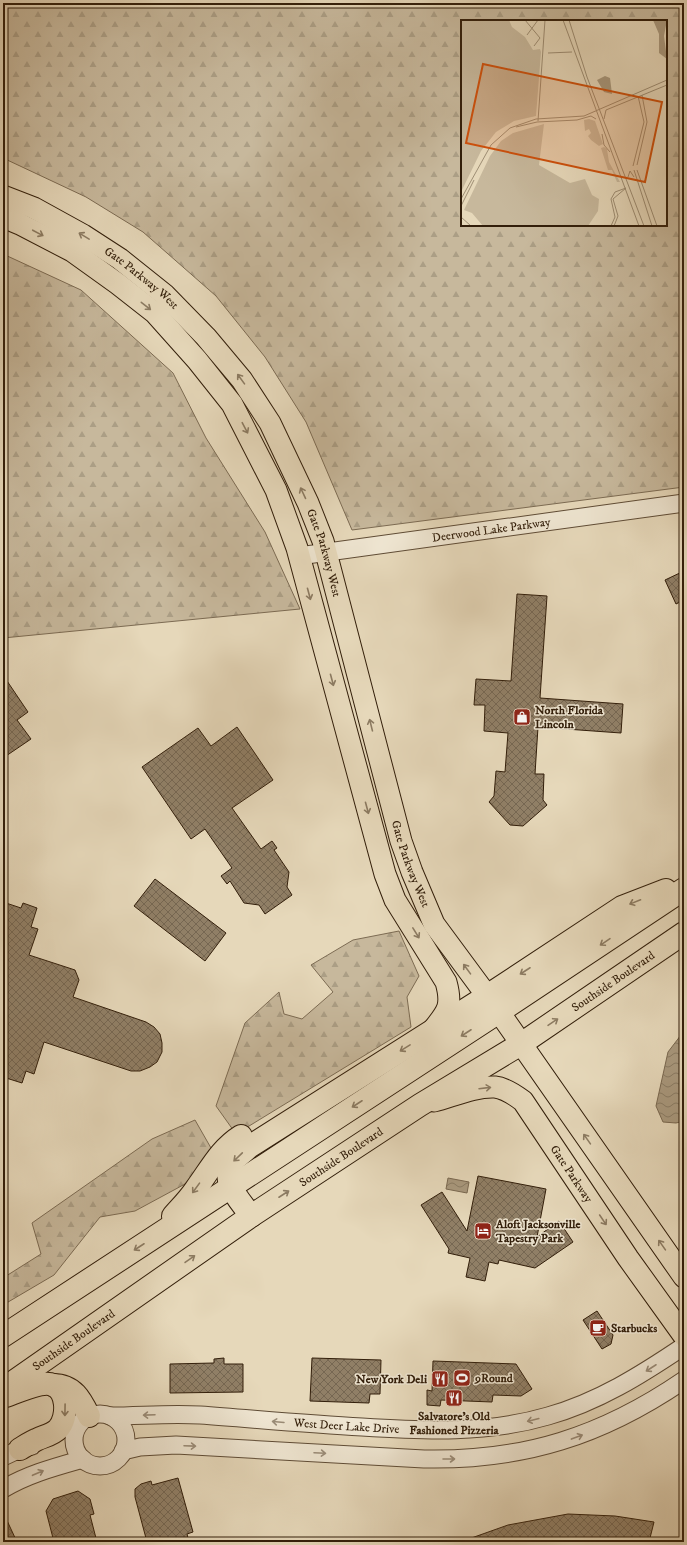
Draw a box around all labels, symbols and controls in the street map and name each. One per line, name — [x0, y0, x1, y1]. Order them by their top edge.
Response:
inset map — [461, 20, 667, 226]
one-way arrow — [32, 230, 44, 238]
one-way arrow — [78, 232, 90, 240]
street label: Gate Parkway West — [102, 243, 182, 312]
one-way arrow — [140, 302, 151, 310]
one-way arrow — [237, 374, 245, 385]
one-way arrow — [242, 422, 249, 434]
one-way arrow — [299, 488, 306, 500]
street label: Gate Parkway West — [303, 506, 345, 599]
street label: Deerwood Lake Parkway — [431, 514, 552, 545]
one-way arrow — [306, 587, 314, 600]
one-way arrow — [329, 673, 337, 686]
place label: North Florida Lincoln — [535, 703, 604, 732]
shop icon: North Florida Lincoln — [512, 707, 532, 727]
one-way arrow — [367, 719, 374, 732]
one-way arrow — [364, 801, 371, 814]
street label: Gate Parkway West — [388, 819, 434, 910]
one-way arrow — [629, 899, 641, 906]
one-way arrow — [412, 927, 420, 938]
one-way arrow — [600, 938, 611, 946]
street label: Southside Boulevard — [569, 948, 658, 1015]
one-way arrow — [463, 964, 472, 975]
one-way arrow — [520, 967, 531, 975]
one-way arrow — [547, 1018, 558, 1026]
one-way arrow — [461, 1029, 472, 1037]
one-way arrow — [400, 1044, 411, 1052]
one-way arrow — [478, 1085, 491, 1092]
one-way arrow — [352, 1100, 363, 1108]
street label: Southside Boulevard — [296, 1124, 386, 1190]
one-way arrow — [583, 1133, 591, 1144]
street label: Gate Parkway — [547, 1142, 596, 1205]
one-way arrow — [233, 1152, 243, 1162]
one-way arrow — [192, 1182, 200, 1193]
one-way arrow — [278, 1190, 289, 1198]
one-way arrow — [599, 1215, 607, 1226]
place label: Aloft Jacksonville Tapestry Park — [495, 1217, 581, 1246]
hotel icon: Aloft Jacksonville Tapestry Park — [473, 1221, 493, 1241]
one-way arrow — [658, 1240, 666, 1251]
one-way arrow — [134, 1243, 145, 1251]
one-way arrow — [184, 1255, 195, 1263]
street label: Southside Boulevard — [29, 1306, 118, 1374]
cafe icon: Starbucks — [588, 1318, 608, 1338]
place label: Starbucks — [611, 1321, 657, 1336]
one-way arrow — [646, 1363, 657, 1372]
sports icon: 9Round — [452, 1368, 472, 1388]
restaurant icon: New York Deli — [430, 1369, 450, 1389]
place label: 9Round — [474, 1371, 514, 1386]
place label: New York Deli — [356, 1372, 427, 1387]
restaurant icon: Salvatore's Old Fashioned Pizzeria — [444, 1388, 464, 1408]
one-way arrow — [61, 1403, 69, 1416]
place label: Salvatore's Old Fashioned Pizzeria — [409, 1409, 499, 1438]
one-way arrow — [143, 1412, 156, 1419]
street label: West Deer Lake Drive — [292, 1415, 400, 1437]
one-way arrow — [527, 1417, 540, 1424]
one-way arrow — [272, 1418, 285, 1425]
one-way arrow — [570, 1432, 582, 1440]
one-way arrow — [183, 1442, 196, 1450]
one-way arrow — [313, 1449, 326, 1456]
one-way arrow — [442, 1455, 455, 1463]
one-way arrow — [32, 1468, 44, 1476]

